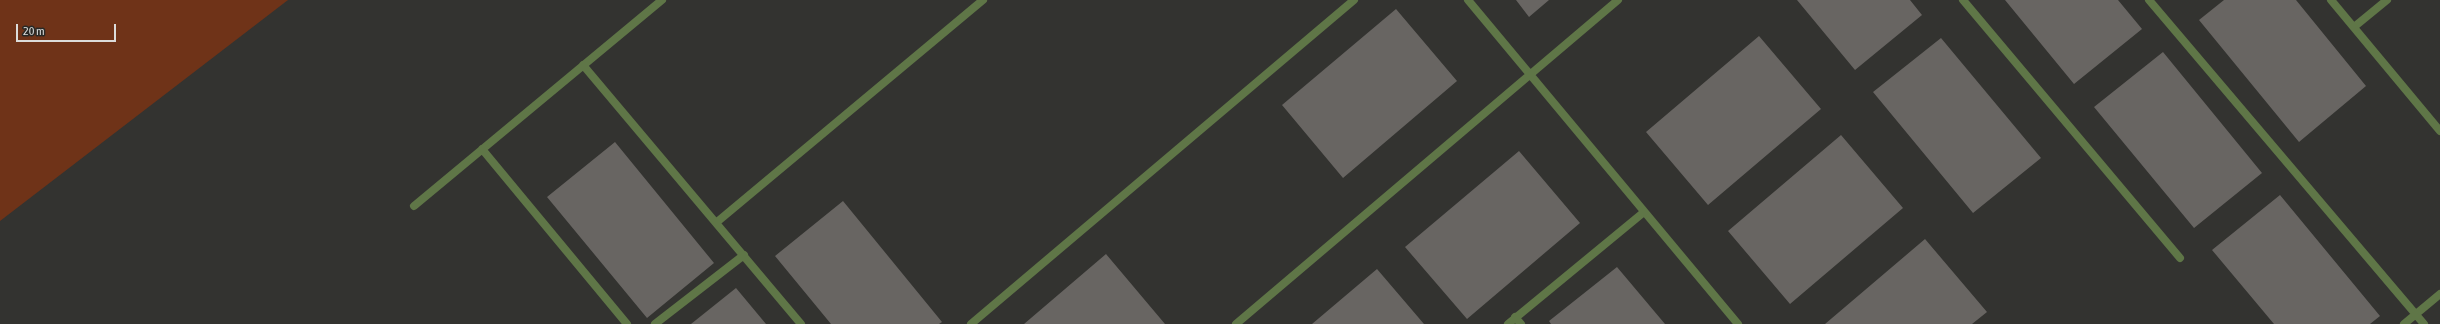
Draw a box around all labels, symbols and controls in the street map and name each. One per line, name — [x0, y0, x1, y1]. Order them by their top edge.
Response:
scale bar — [18, 16, 118, 42]
text: 20 m — [23, 24, 45, 38]

